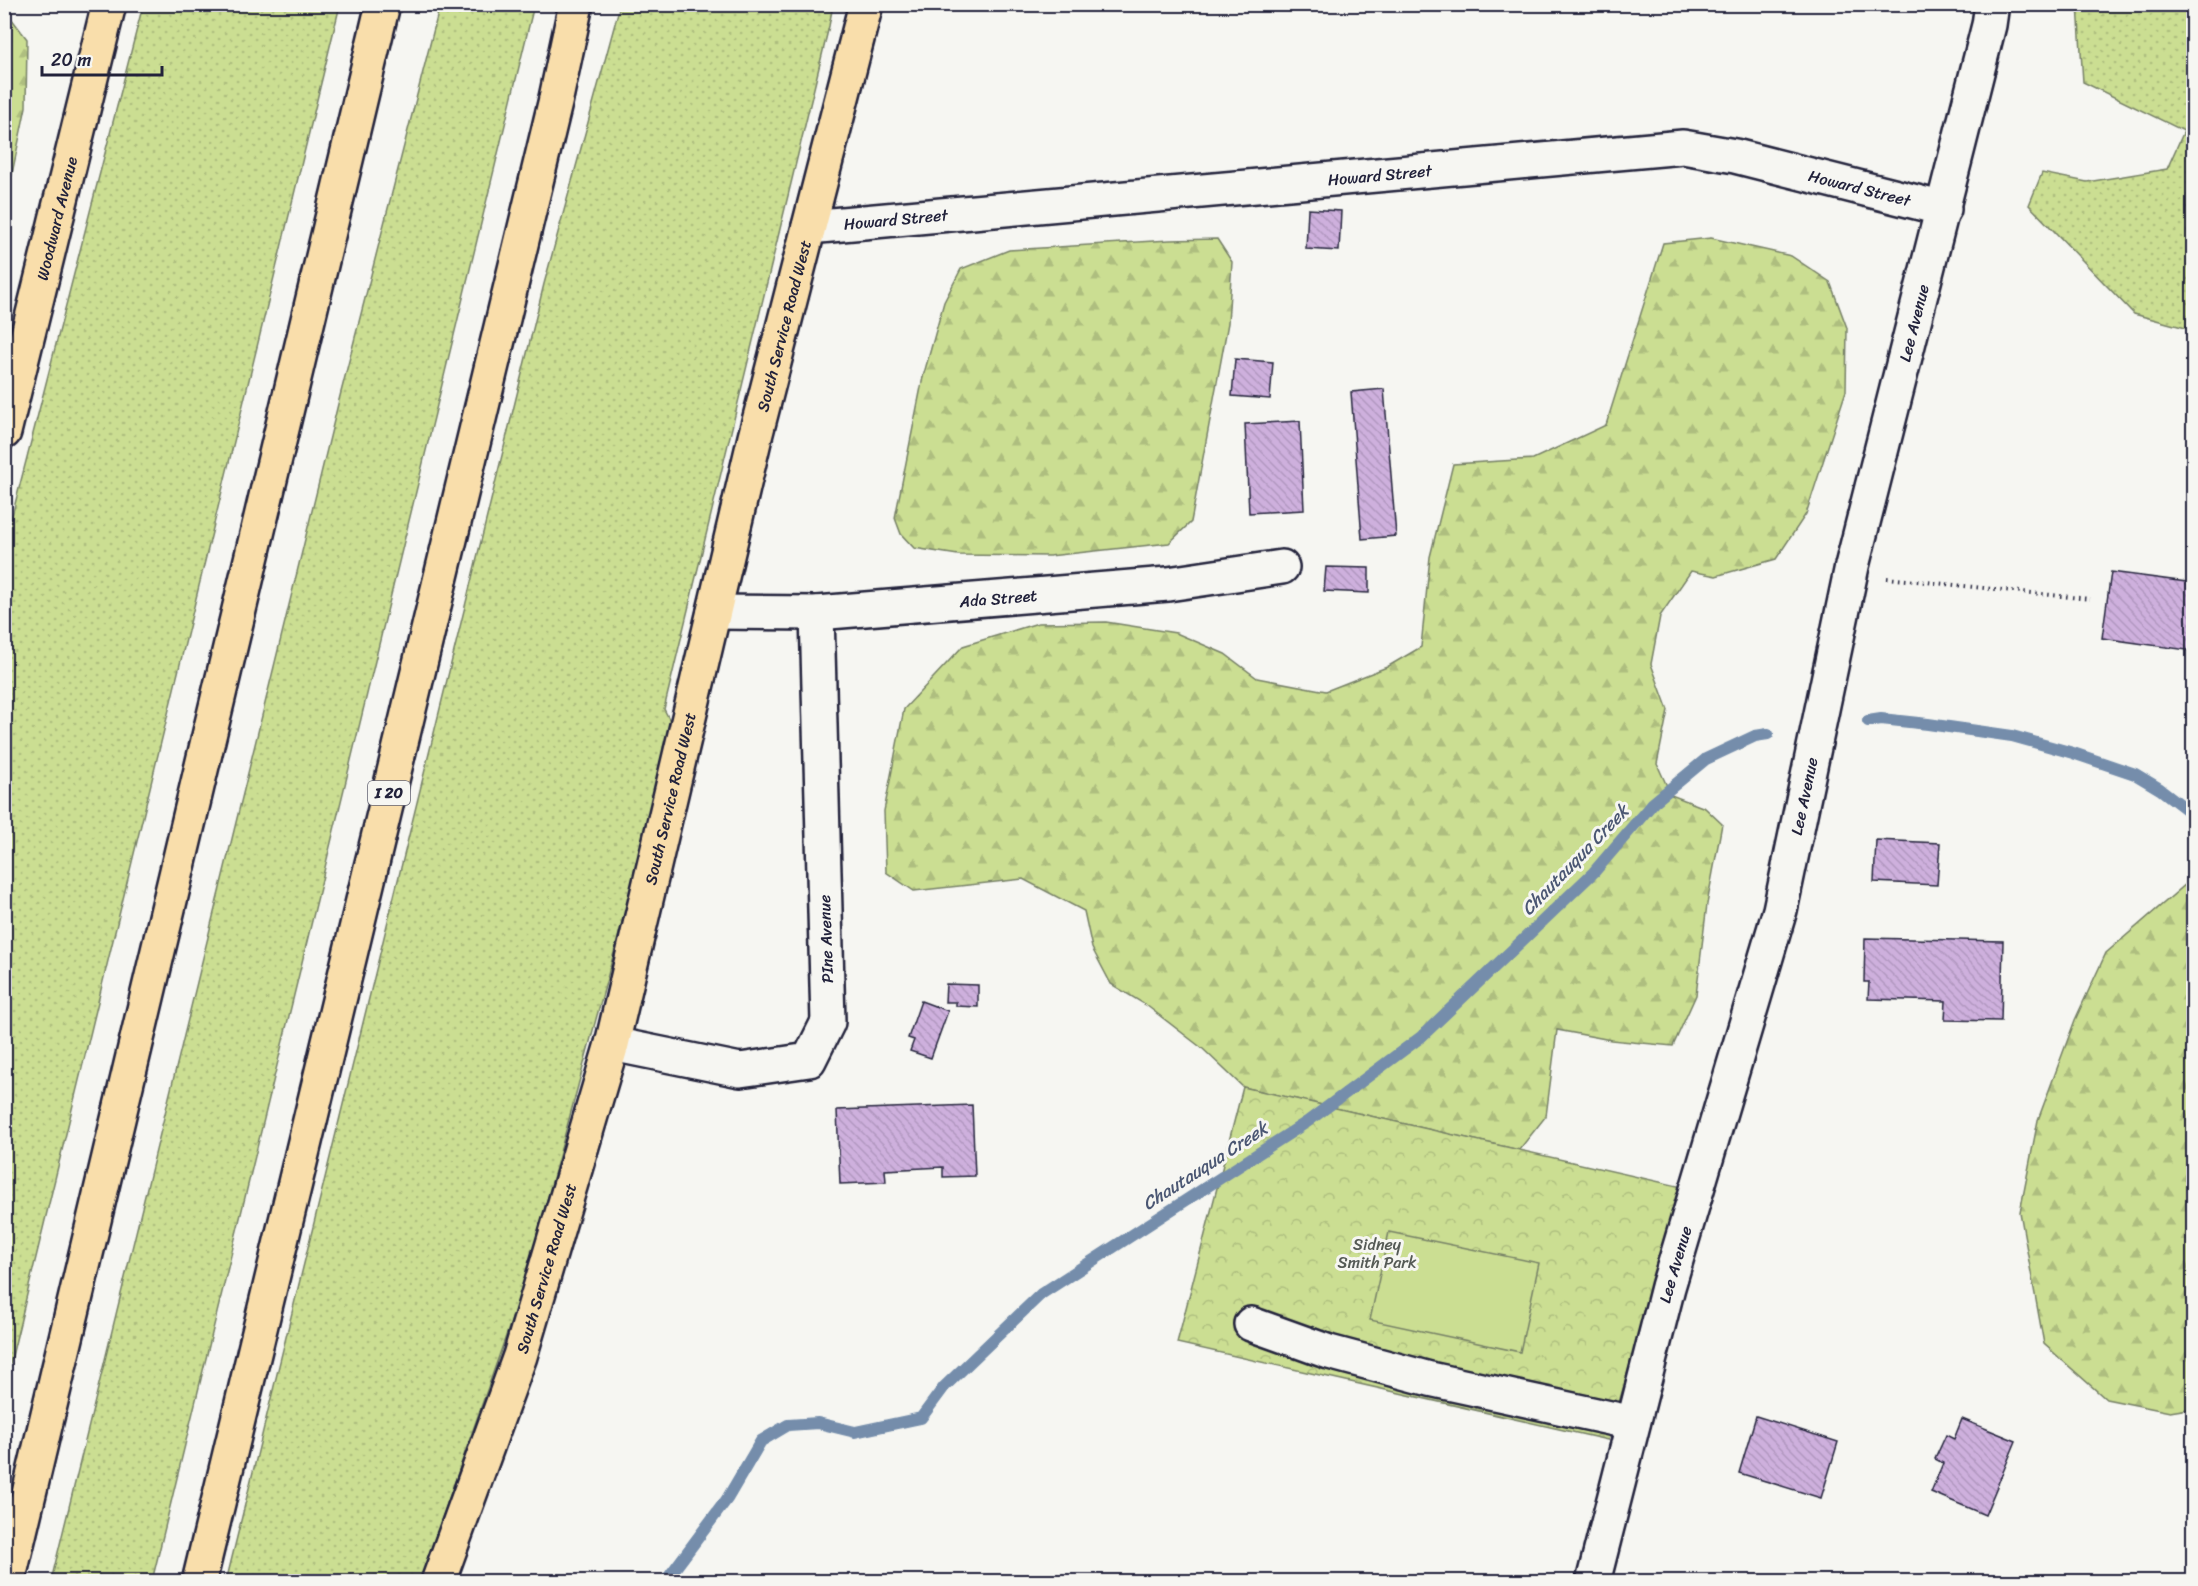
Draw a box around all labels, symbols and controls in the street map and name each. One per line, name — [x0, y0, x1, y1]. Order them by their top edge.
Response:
scale bar — [42, 39, 162, 77]
text: 20 m — [51, 44, 91, 76]
street label: Woodward Avenue — [27, 153, 86, 283]
street label: Howard Street — [1326, 156, 1433, 194]
street label: Howard Street — [1806, 161, 1914, 215]
street label: Howard Street — [842, 200, 949, 238]
street label: South Service Road West — [748, 237, 819, 415]
street label: Lee Avenue — [1890, 281, 1937, 365]
street label: Ada Street — [957, 580, 1038, 616]
street label: South Service Road West — [636, 709, 704, 888]
street label: Lee Avenue — [1782, 754, 1826, 838]
road number: I 20 — [368, 781, 410, 805]
water label: Chautauqua Creek — [1513, 795, 1638, 923]
street label: PIne Avenue — [810, 894, 842, 984]
water label: Chautauqua Creek — [1136, 1112, 1276, 1219]
street label: South Service Road West — [507, 1179, 585, 1357]
street label: Lee Avenue — [1650, 1222, 1700, 1306]
park label: Sidney Smith Park — [1338, 1230, 1417, 1277]

